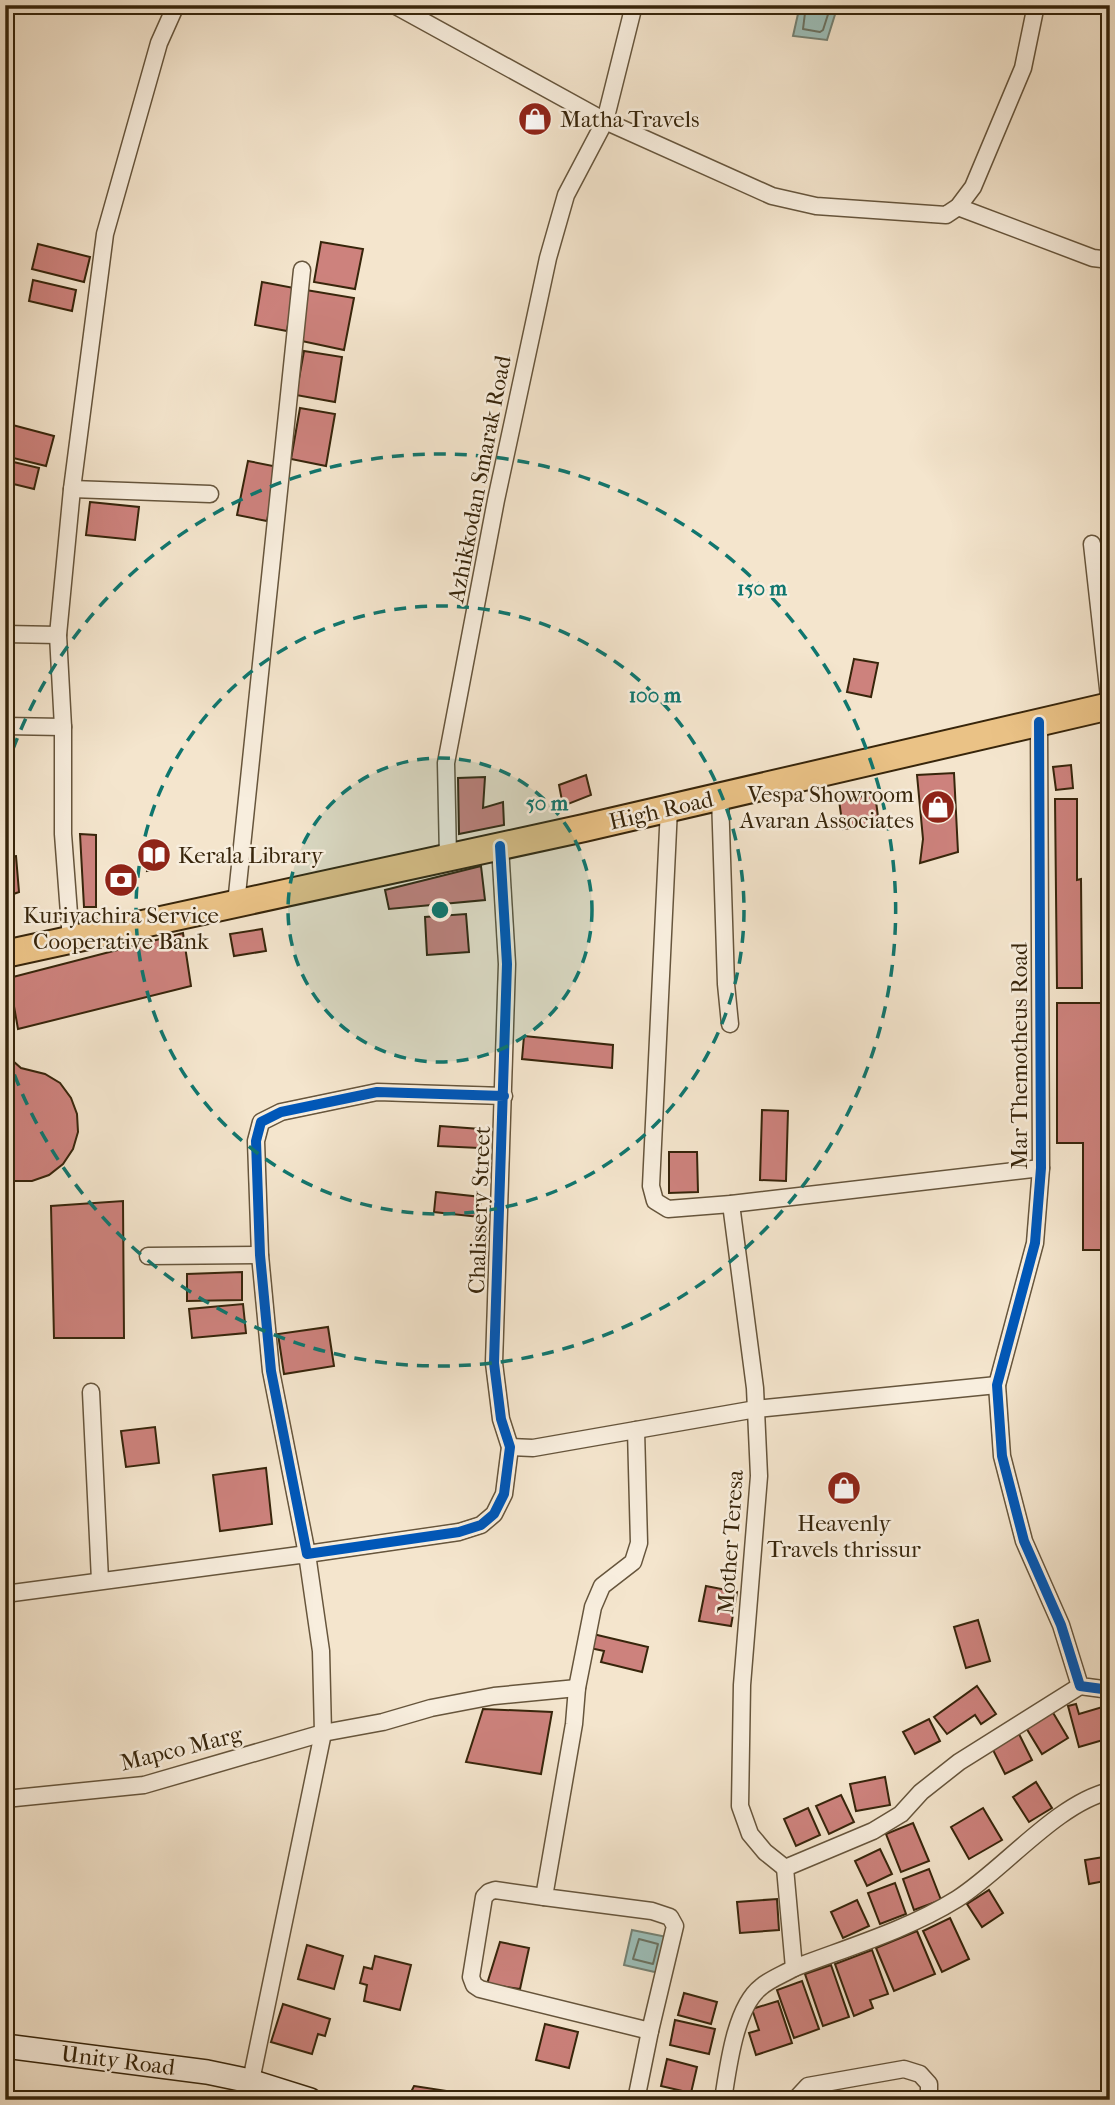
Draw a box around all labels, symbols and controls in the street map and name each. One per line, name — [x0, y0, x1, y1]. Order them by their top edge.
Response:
shop icon: Matha Travels — [516, 100, 554, 138]
place label: Matha Travels — [560, 106, 700, 133]
street label: Azhikkodan Smarak Road — [442, 353, 517, 606]
text: 150 m — [737, 576, 788, 600]
text: 100 m — [629, 683, 682, 707]
place label: Vespa Showroom Avaran Associates — [739, 781, 914, 834]
street label: High Road — [606, 785, 716, 836]
shop icon: Vespa Showroom Avaran Associates — [919, 788, 957, 826]
text: 50 m — [526, 791, 569, 815]
library icon: Kerala Library — [135, 836, 173, 874]
place label: Kerala Library — [178, 842, 324, 869]
bank icon: Kuriyachira Service Cooperative Bank — [102, 861, 140, 899]
centre of rings — [428, 898, 452, 922]
place label: Kuriyachira Service Cooperative Bank — [23, 902, 219, 955]
street label: Mar Themotheus Road — [1006, 942, 1033, 1170]
street label: Chalissery Street — [463, 1125, 496, 1295]
street label: Mother Teresa — [712, 1469, 749, 1615]
shop icon: Heavenly Travels thrissur — [825, 1469, 863, 1507]
place label: Heavenly Travels thrissur — [767, 1510, 921, 1563]
street label: Mapco Marg — [117, 1720, 246, 1777]
street label: Unity Road — [59, 2040, 177, 2081]

